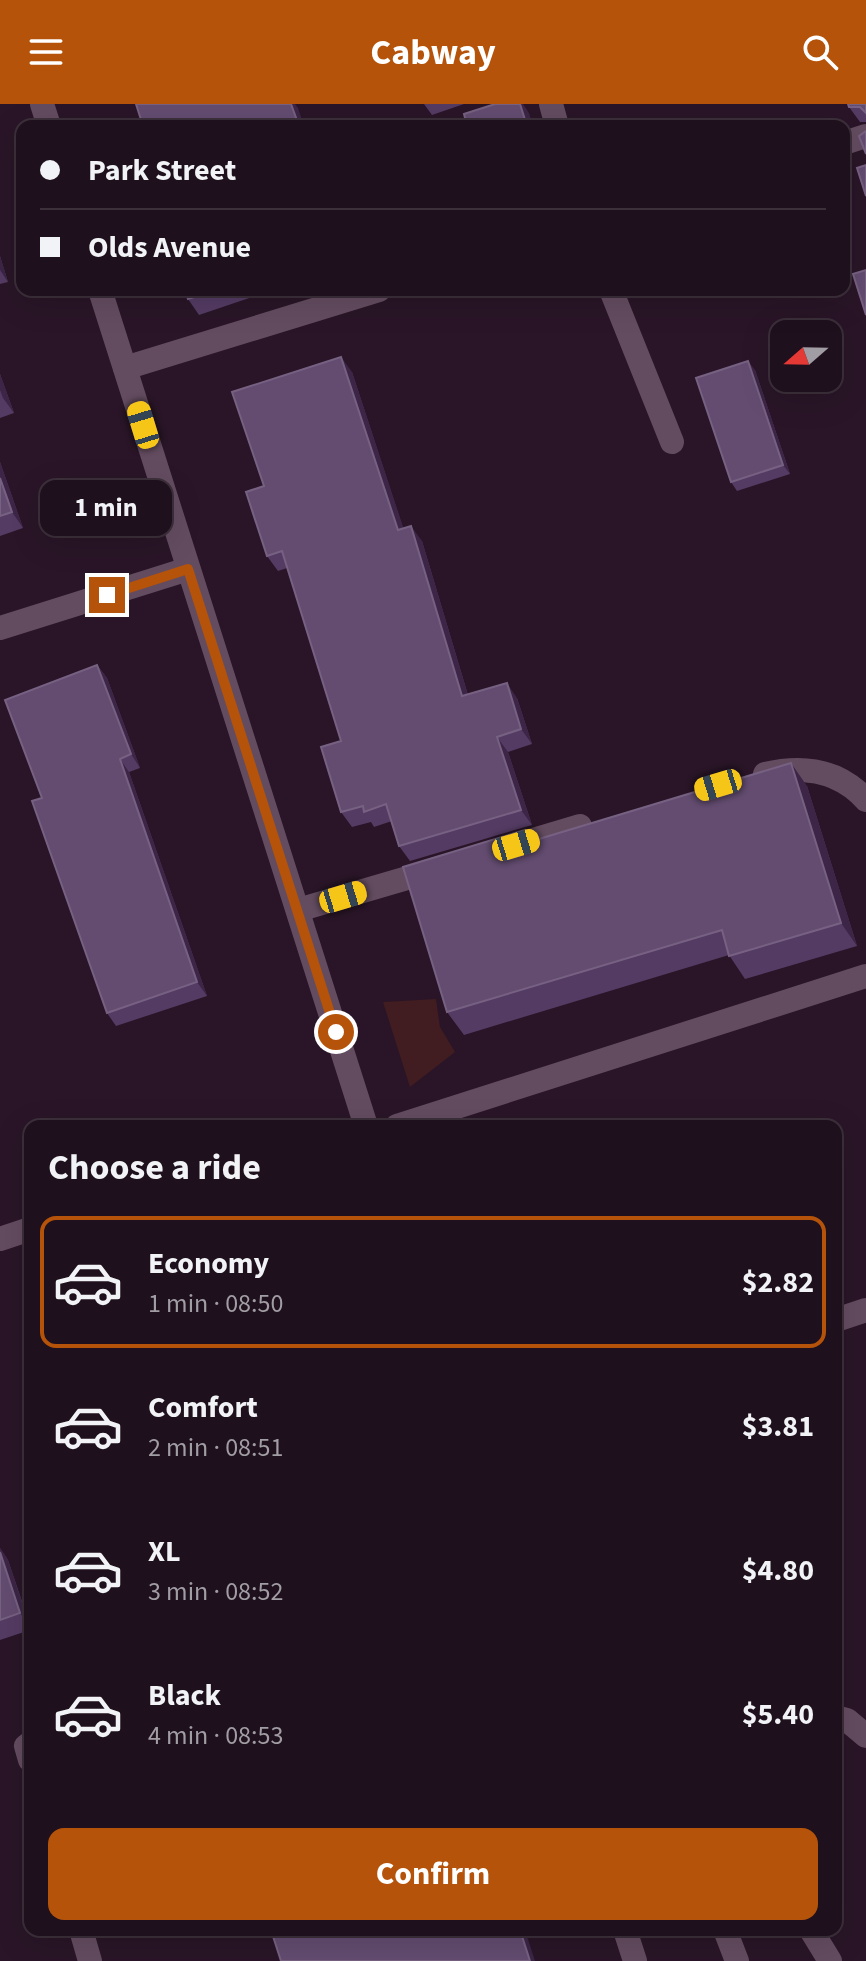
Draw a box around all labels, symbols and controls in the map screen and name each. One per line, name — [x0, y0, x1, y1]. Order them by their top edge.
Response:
text: Cabway — [370, 27, 496, 78]
icon: menu — [24, 30, 68, 74]
icon: search — [798, 30, 842, 74]
text: Park Street — [88, 149, 236, 192]
text: Olds Avenue — [88, 226, 251, 269]
north arrow — [770, 320, 842, 392]
map controls — [770, 320, 842, 392]
car — [125, 399, 161, 451]
callout: 1 min — [41, 479, 173, 535]
text: 1 min — [74, 489, 138, 526]
route end — [89, 577, 125, 613]
car — [692, 767, 744, 803]
car — [490, 827, 542, 863]
car — [317, 879, 369, 915]
route start — [318, 1014, 354, 1050]
text: Choose a ride — [48, 1142, 261, 1193]
text: Economy — [148, 1242, 269, 1285]
icon: car — [52, 1246, 124, 1318]
text: $2.82 — [742, 1261, 814, 1304]
text: 1 min · 08:50 — [148, 1285, 283, 1322]
text: Comfort — [148, 1386, 258, 1429]
icon: car — [52, 1390, 124, 1462]
text: $3.81 — [742, 1405, 814, 1448]
text: 2 min · 08:51 — [148, 1429, 283, 1466]
text: XL — [148, 1530, 181, 1573]
icon: car — [52, 1534, 124, 1606]
text: $4.80 — [742, 1549, 814, 1592]
text: 3 min · 08:52 — [148, 1573, 283, 1610]
text: Black — [148, 1674, 221, 1717]
icon: car — [52, 1678, 124, 1750]
text: $5.40 — [742, 1693, 814, 1736]
text: 4 min · 08:53 — [148, 1717, 283, 1754]
button: Confirm — [48, 1828, 818, 1920]

